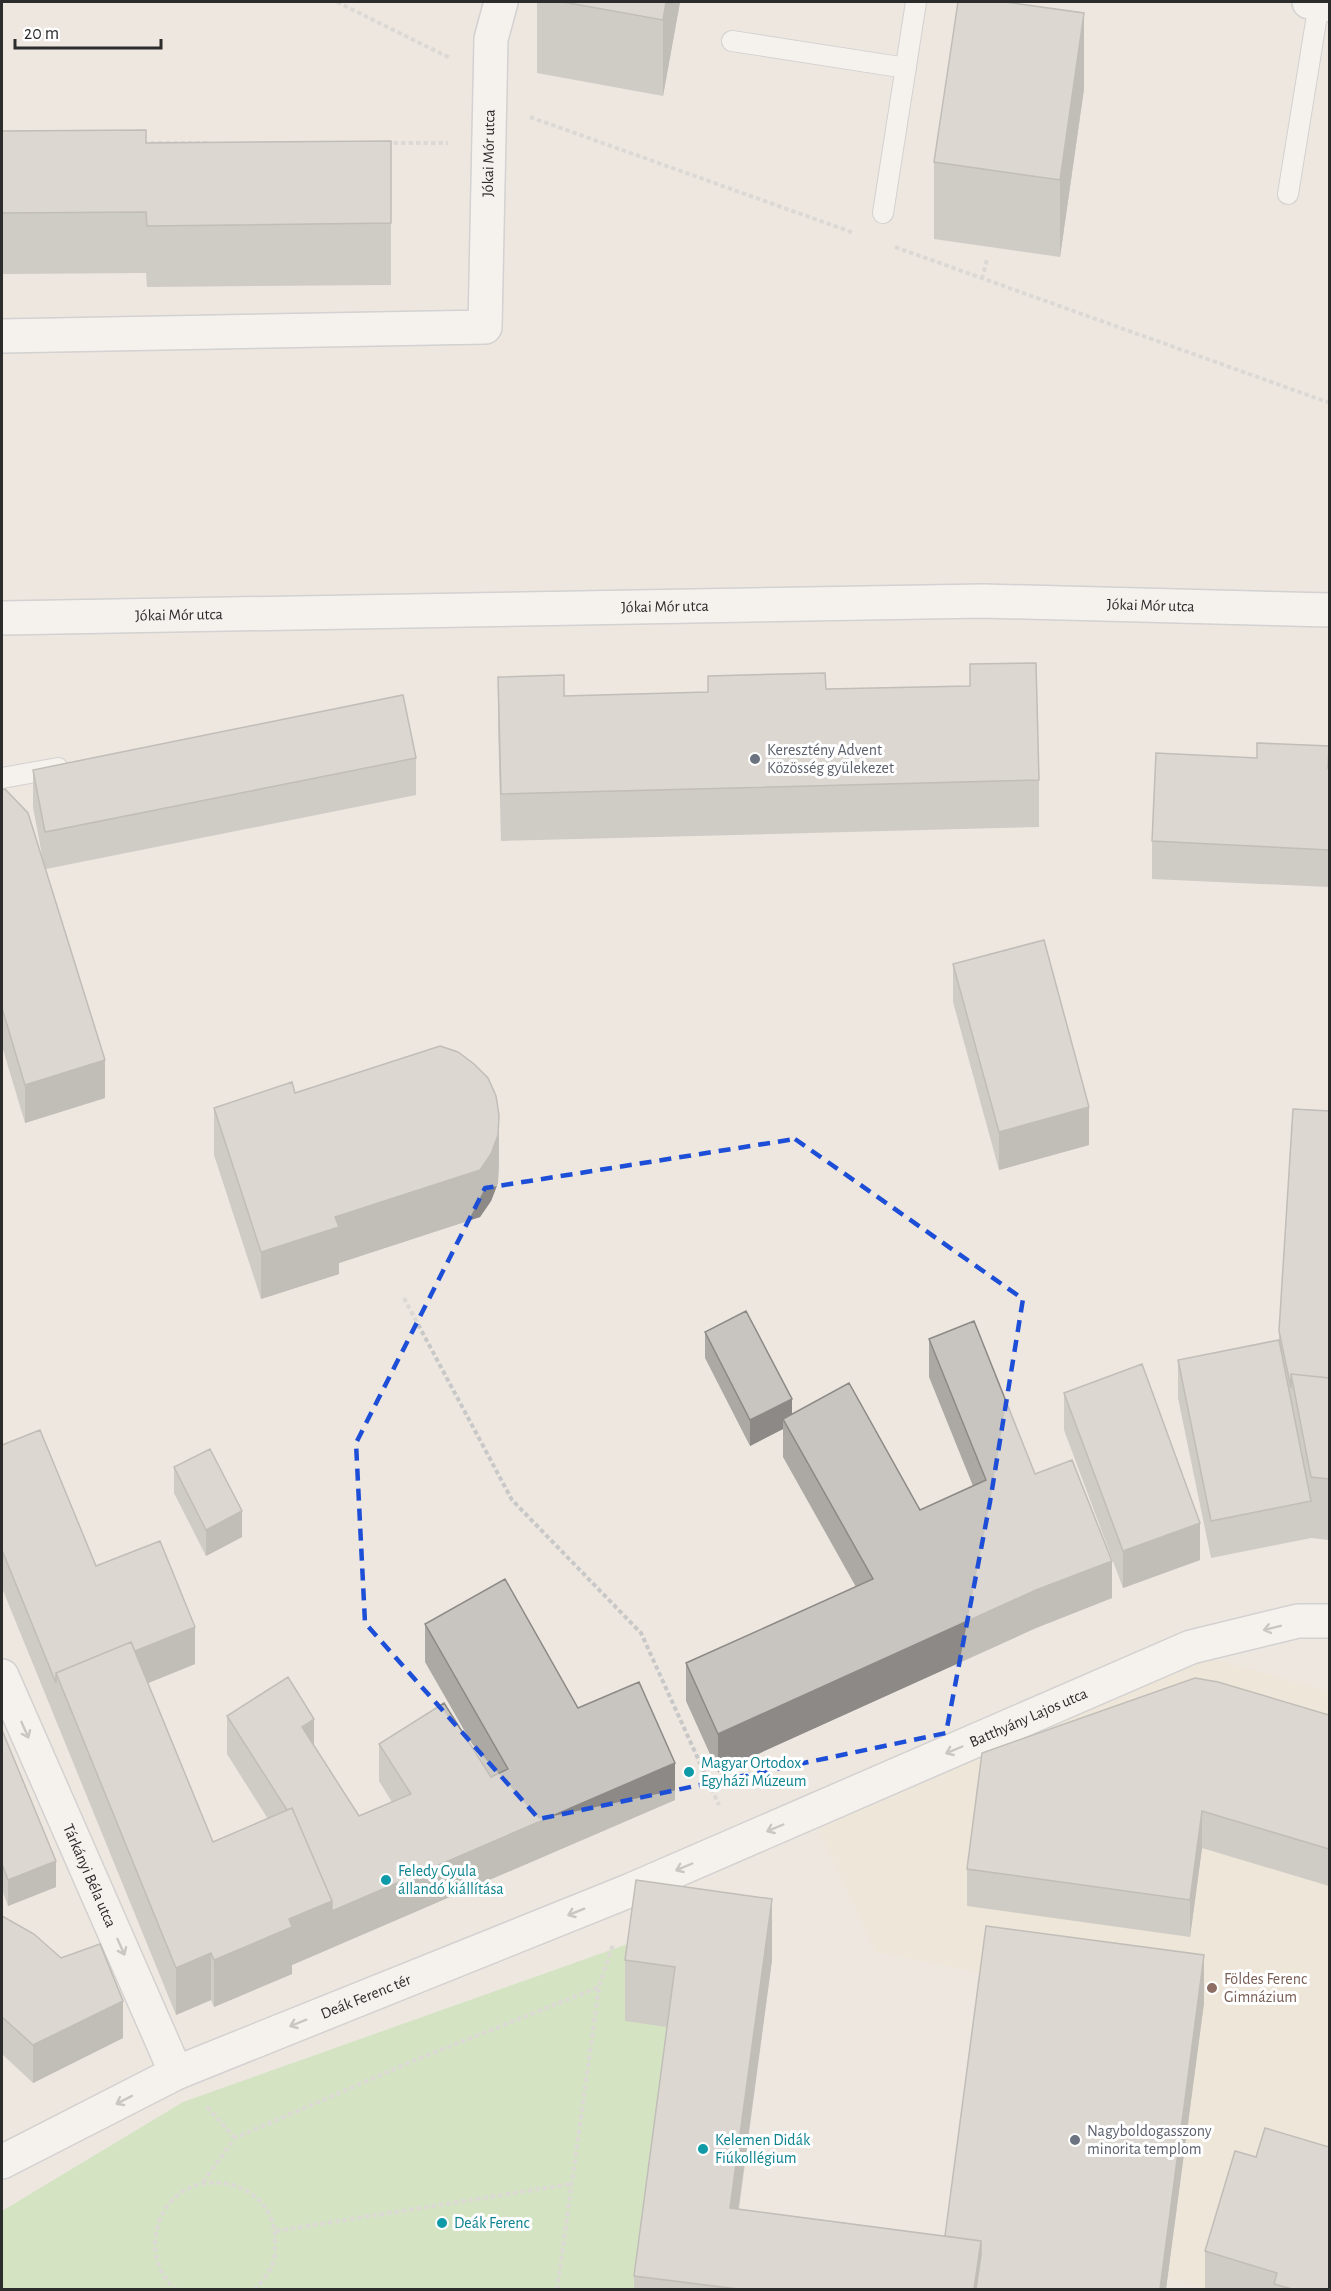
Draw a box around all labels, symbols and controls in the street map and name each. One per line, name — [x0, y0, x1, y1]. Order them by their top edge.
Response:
scale bar — [15, 12, 160, 50]
text: 20 m — [24, 25, 59, 43]
street label: Jókai Mór utca — [480, 109, 498, 197]
street label: Jókai Mór utca — [1107, 596, 1195, 614]
street label: Jókai Mór utca — [621, 598, 709, 615]
street label: Jókai Mór utca — [135, 606, 223, 624]
place label: Keresztény Advent Közösség gyülekezet — [767, 742, 894, 777]
marker: Keresztény Advent Közösség gyülekezet — [748, 752, 762, 766]
one-way arrow — [1263, 1622, 1282, 1634]
street label: Batthyány Lajos utca — [967, 1685, 1090, 1750]
one-way arrow — [20, 1720, 31, 1738]
one-way arrow — [945, 1745, 963, 1756]
place label: Magyar Ortodox Egyházi Múzeum — [701, 1755, 807, 1790]
marker: Magyar Ortodox Egyházi Múzeum — [682, 1765, 696, 1779]
street label: Tárkányi Béla utca — [60, 1822, 119, 1930]
one-way arrow — [766, 1823, 784, 1834]
one-way arrow — [675, 1862, 694, 1873]
place label: Feledy Gyula állandó kiállítása — [398, 1863, 504, 1897]
marker: Feledy Gyula állandó kiállítása — [379, 1873, 393, 1887]
one-way arrow — [568, 1907, 586, 1918]
one-way arrow — [115, 1937, 127, 1955]
street label: Deák Ferenc tér — [318, 1971, 414, 2022]
place label: Földes Ferenc Gimnázium — [1224, 1971, 1307, 2005]
marker: Földes Ferenc Gimnázium — [1205, 1981, 1219, 1995]
one-way arrow — [289, 2018, 308, 2029]
one-way arrow — [116, 2095, 134, 2106]
place label: Nagyboldogasszony minorita templom — [1087, 2123, 1212, 2157]
place label: Kelemen Didák Fiúkollégium — [715, 2132, 811, 2166]
marker: Nagyboldogasszony minorita templom — [1068, 2133, 1082, 2147]
marker: Kelemen Didák Fiúkollégium — [696, 2142, 710, 2156]
place label: Deák Ferenc — [454, 2215, 530, 2231]
marker: Deák Ferenc — [435, 2216, 449, 2230]

